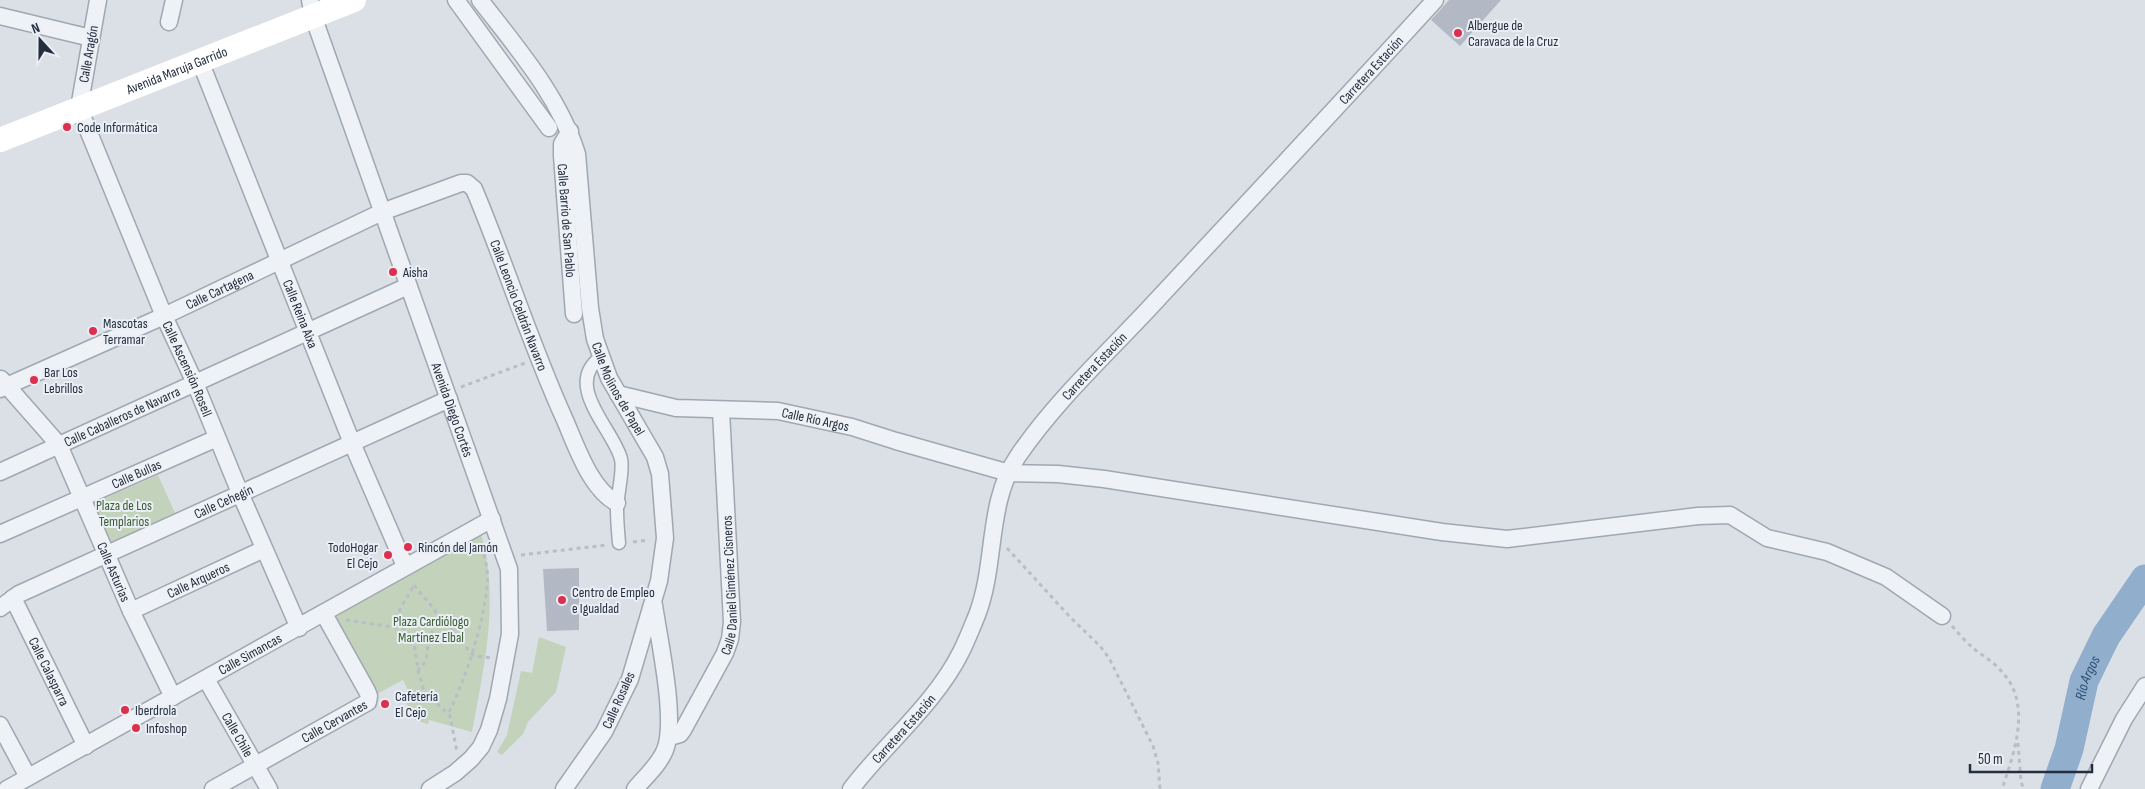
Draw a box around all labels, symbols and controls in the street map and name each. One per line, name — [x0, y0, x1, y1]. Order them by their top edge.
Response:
north arrow — [15, 15, 65, 65]
place label: Albergue de Caravaca de la Cruz — [1467, 17, 1558, 50]
text: N — [29, 19, 42, 38]
street label: Calle Aragón — [75, 24, 102, 84]
marker: Albergue de Caravaca de la Cruz — [1452, 27, 1464, 39]
street label: Carretera Estación — [1335, 33, 1407, 108]
street label: Avenida Maruja Garrido — [123, 43, 230, 99]
place label: Code Informática — [77, 119, 158, 136]
marker: Code Informática — [61, 121, 73, 133]
street label: Calle Barrio de San Pablo — [554, 163, 579, 278]
street label: Calle Leoncio Celdrán Navarro — [486, 237, 551, 374]
place label: Aisha — [402, 264, 428, 281]
marker: Aisha — [387, 266, 399, 278]
street label: Calle Cartagena — [183, 267, 256, 313]
street label: Calle Reina Aixa — [279, 277, 321, 351]
place label: Mascotas Terramar — [103, 315, 148, 348]
street label: Calle Ascensión Rosell — [158, 318, 216, 419]
marker: Mascotas Terramar — [87, 325, 99, 337]
street label: Carretera Estación — [1058, 329, 1131, 404]
street label: Calle Molinos de Papel — [588, 340, 649, 439]
street label: Avenida Diego Cortés — [427, 359, 477, 459]
place label: Bar Los Lebrillos — [44, 364, 83, 397]
marker: Bar Los Lebrillos — [28, 374, 40, 386]
street label: Calle Caballeros de Navarra — [61, 383, 183, 451]
street label: Calle Río Argos — [780, 404, 851, 435]
street label: Calle Bullas — [109, 456, 164, 493]
street label: Calle Cehegín — [191, 481, 256, 523]
park label: Plaza de Los Templarios — [96, 497, 152, 530]
street label: Calle Daniel Giménez Cisneros — [717, 515, 741, 657]
street label: Calle Asturias — [93, 539, 134, 604]
place label: TodoHogar El Cejo — [328, 539, 378, 572]
place label: Rincón del Jamón — [418, 539, 498, 556]
marker: Rincón del Jamón — [402, 541, 414, 553]
marker: TodoHogar El Cejo — [382, 549, 394, 561]
street label: Calle Arqueros — [164, 558, 232, 602]
place label: Centro de Empleo e Igualdad — [572, 584, 655, 617]
marker: Centro de Empleo e Igualdad — [556, 594, 568, 606]
park label: Plaza Cardiólogo Martínez Elbal — [393, 613, 469, 646]
street label: Calle Simancas — [215, 630, 285, 679]
street label: Calle Calasparra — [25, 635, 73, 709]
water label: Río Argos — [2071, 652, 2105, 702]
street label: Calle Rosales — [598, 669, 639, 731]
place label: Cafetería El Cejo — [395, 688, 438, 721]
street label: Carretera Estación — [868, 691, 939, 767]
street label: Calle Cervantes — [298, 696, 370, 747]
marker: Cafetería El Cejo — [379, 698, 391, 710]
place label: Iberdrola — [135, 702, 177, 719]
marker: Iberdrola — [119, 704, 131, 716]
street label: Calle Chile — [218, 709, 257, 760]
place label: Infoshop — [146, 720, 187, 737]
marker: Infoshop — [130, 722, 142, 734]
scale bar — [1970, 742, 2092, 774]
text: 50 m — [1978, 750, 2003, 769]

